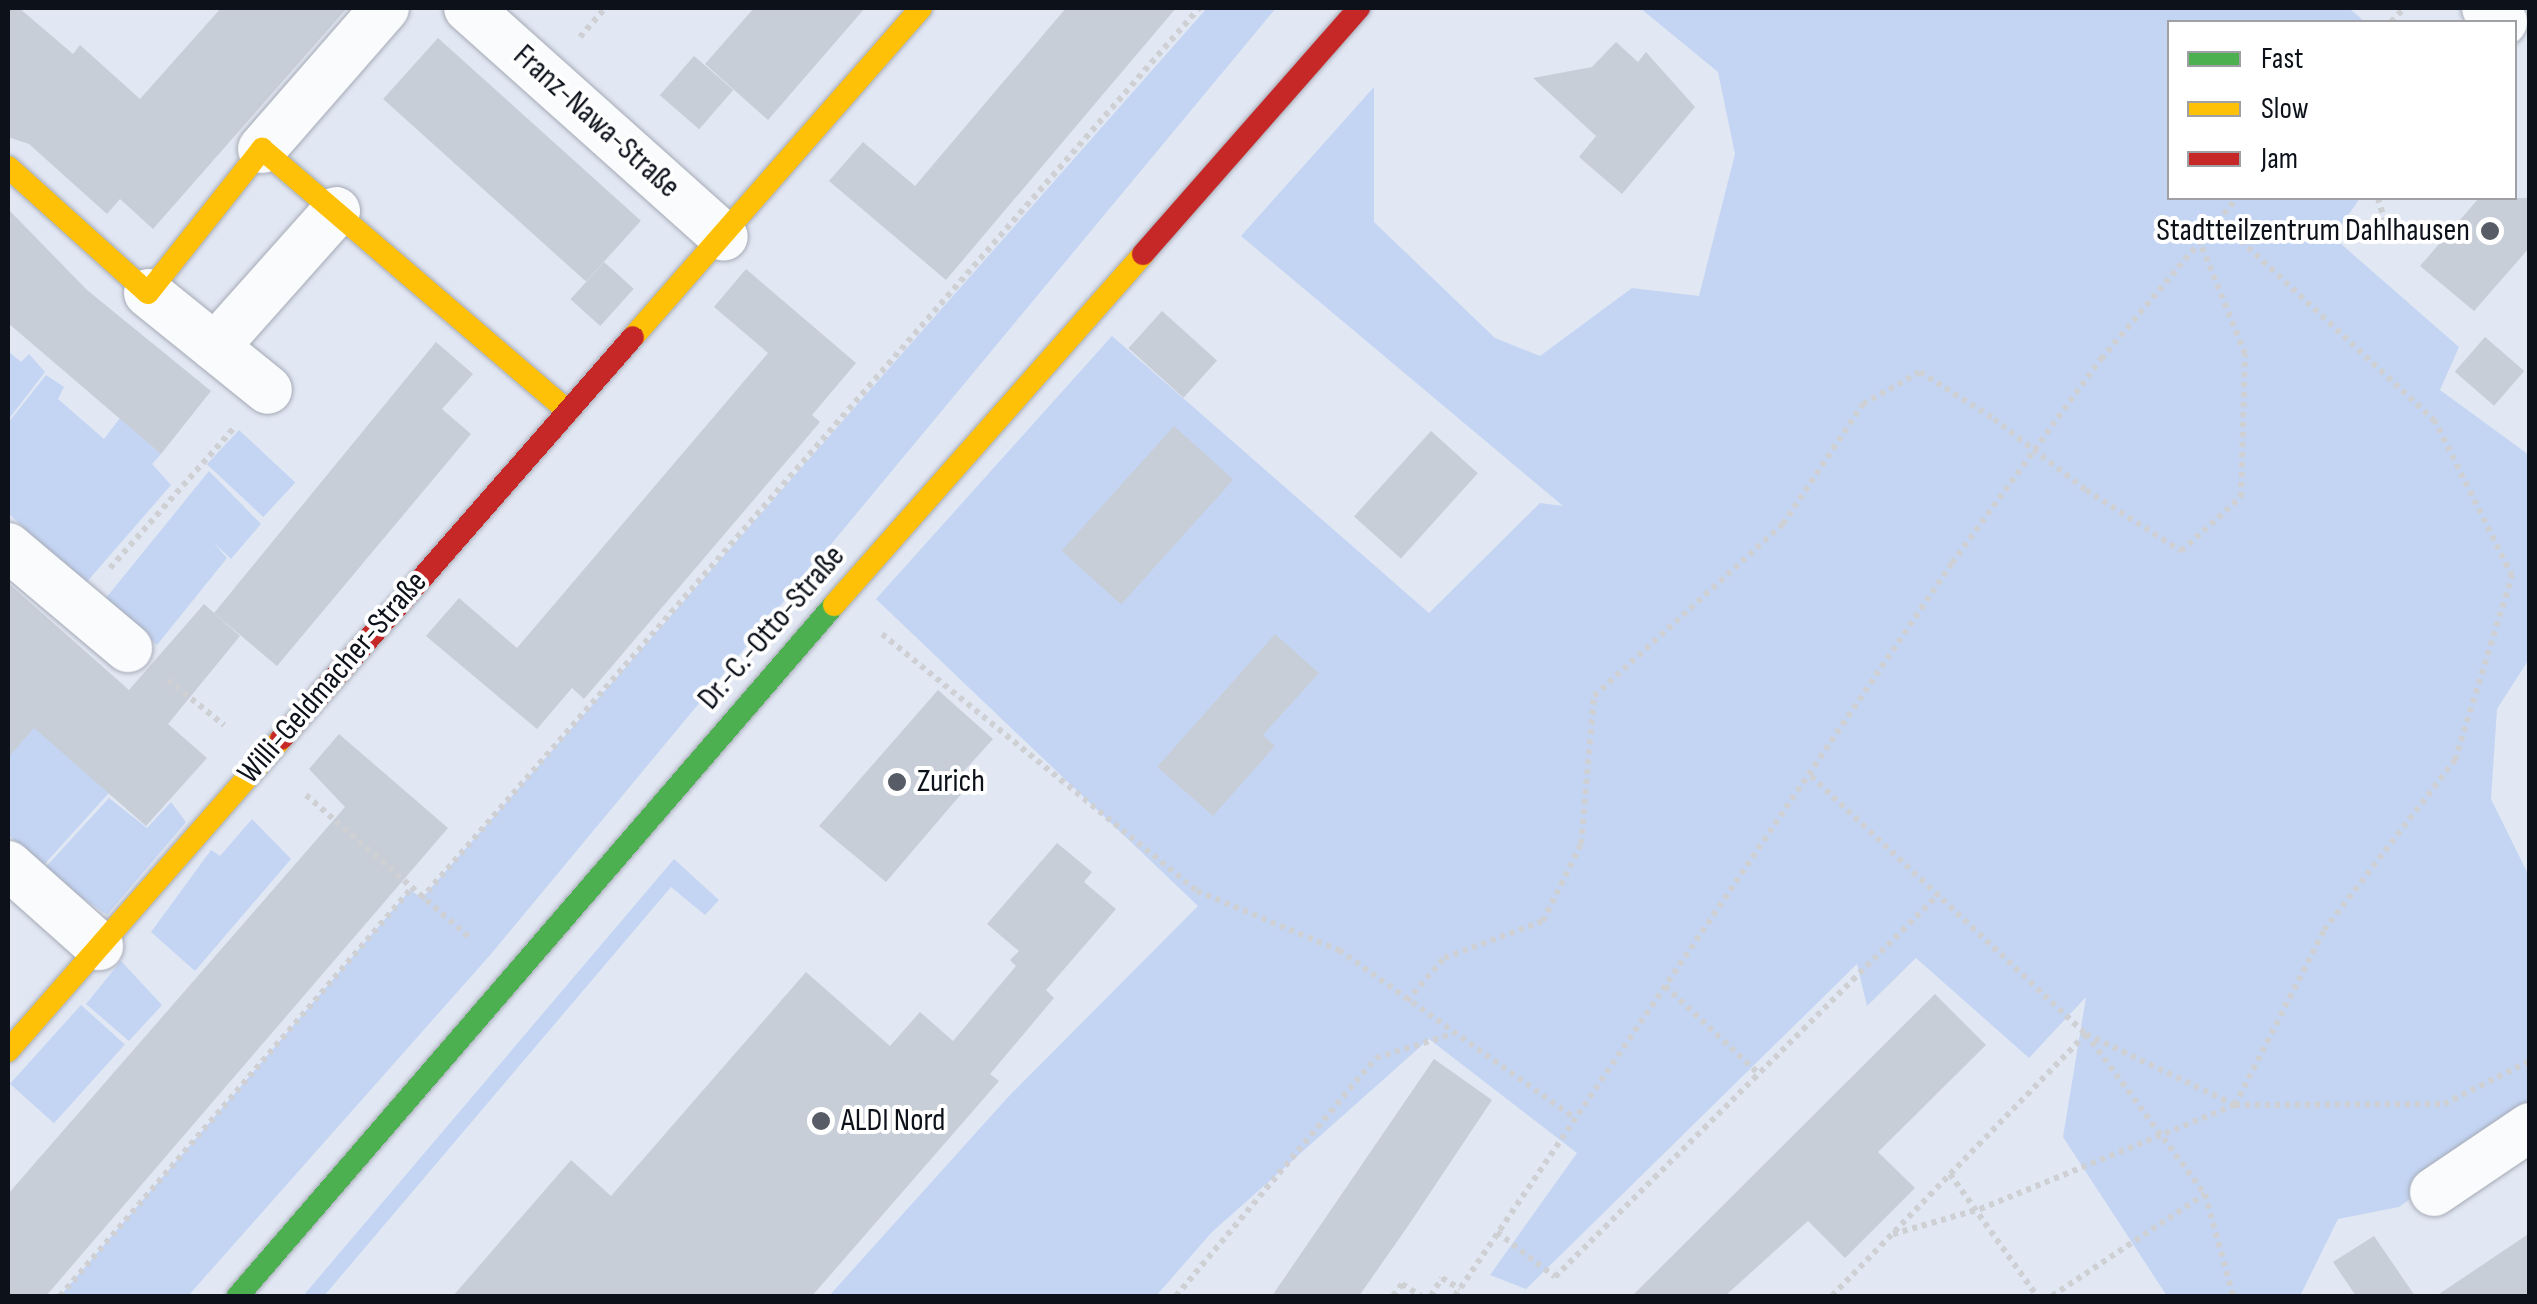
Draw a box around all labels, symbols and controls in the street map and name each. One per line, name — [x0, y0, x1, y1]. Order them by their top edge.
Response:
legend — [2167, 20, 2517, 200]
street label: Franz-Nawa-Straße — [505, 37, 687, 207]
text: Fast — [2261, 41, 2303, 77]
text: Slow — [2261, 91, 2309, 127]
text: Jam — [2261, 141, 2298, 177]
place label: Stadtteilzentrum Dahlhausen — [2156, 212, 2470, 250]
marker: Stadtteilzentrum Dahlhausen — [2479, 220, 2501, 242]
street label: Dr.-C.-Otto-Straße — [690, 538, 854, 718]
street label: Willi-Geldmacher-Straße — [230, 564, 436, 792]
place label: Zurich — [917, 763, 985, 801]
marker: Zurich — [886, 771, 908, 793]
place label: ALDI Nord — [841, 1102, 945, 1140]
marker: ALDI Nord — [810, 1110, 832, 1132]

